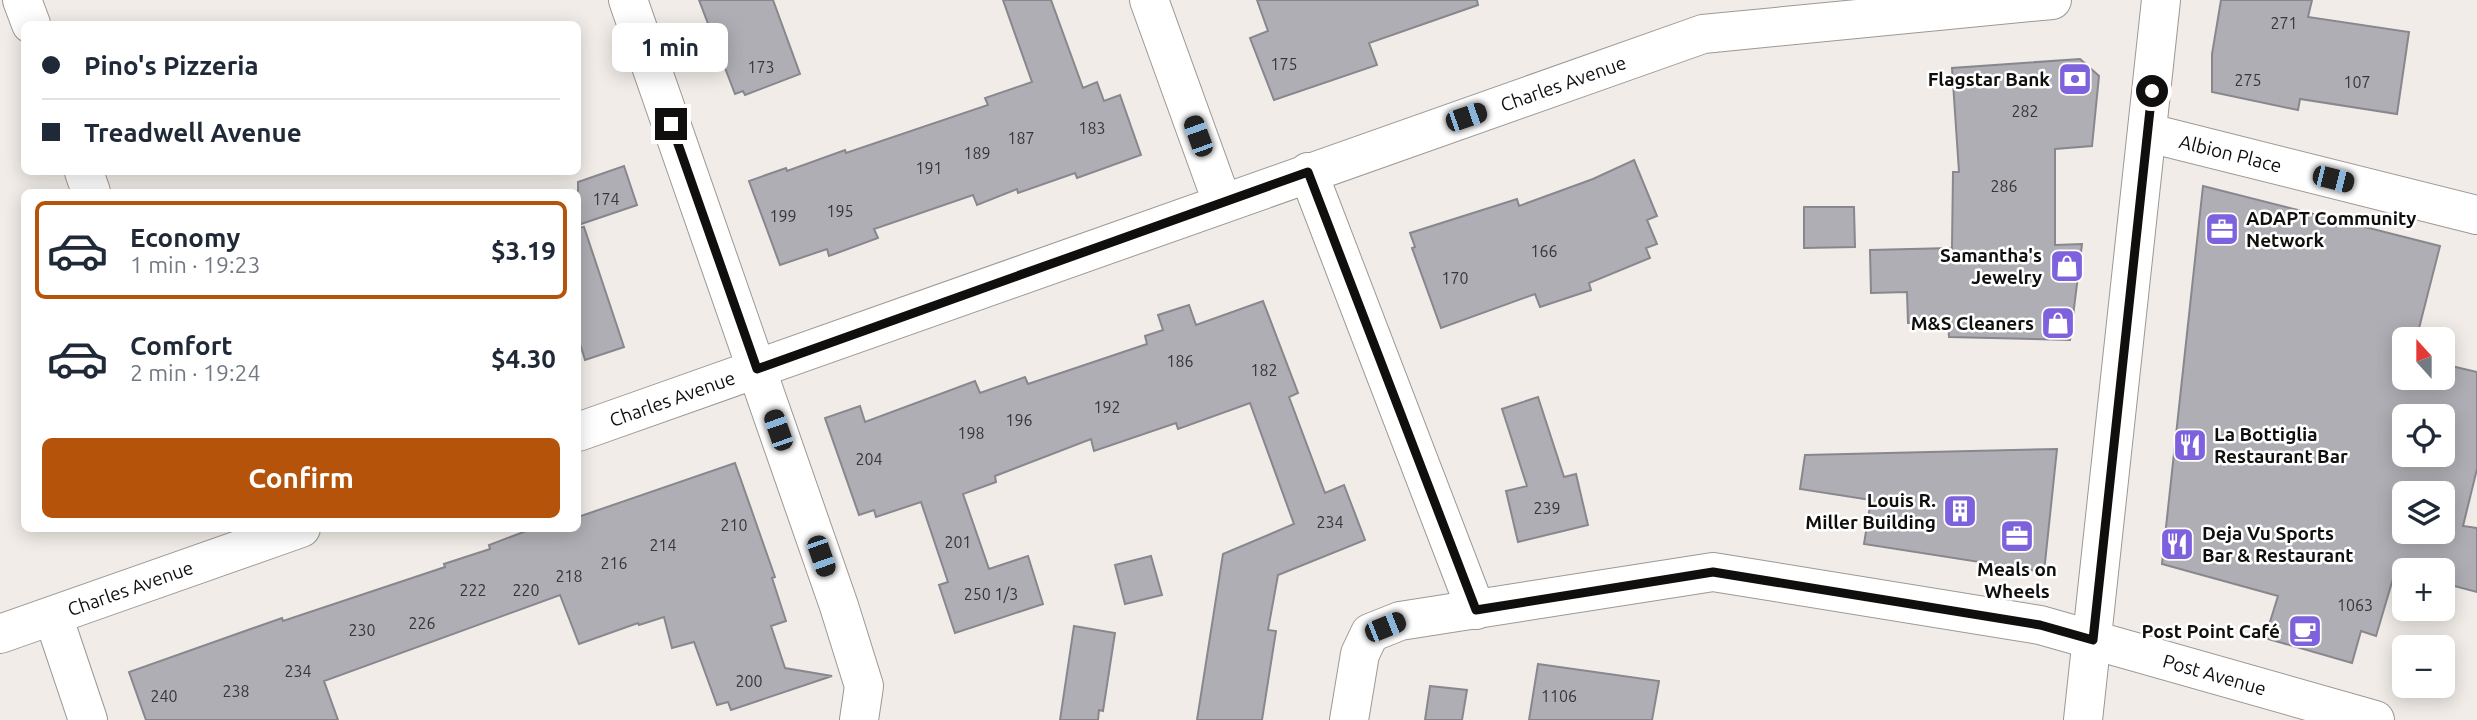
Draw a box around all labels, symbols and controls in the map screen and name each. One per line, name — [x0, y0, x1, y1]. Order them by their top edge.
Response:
house number: 271 — [2270, 14, 2298, 32]
callout: 1 min — [613, 23, 729, 72]
text: 1 min — [641, 35, 699, 60]
text: Pino's Pizzeria — [84, 51, 259, 80]
street label: Charles Avenue — [1497, 51, 1629, 116]
house number: 175 — [1270, 55, 1298, 73]
house number: 173 — [747, 58, 775, 76]
bank icon: Flagstar Bank — [2056, 60, 2094, 98]
place label: Flagstar Bank — [1928, 68, 2050, 90]
house number: 275 — [2234, 71, 2262, 89]
house number: 107 — [2343, 73, 2371, 91]
route start — [2136, 75, 2168, 107]
car — [1443, 100, 1490, 134]
house number: 282 — [2011, 102, 2039, 120]
route end — [655, 108, 687, 140]
car — [1181, 113, 1216, 159]
text: Treadwell Avenue — [84, 118, 302, 147]
house number: 183 — [1078, 119, 1106, 137]
house number: 187 — [1007, 129, 1035, 147]
street label: Albion Place — [2177, 130, 2284, 177]
house number: 189 — [963, 144, 991, 162]
house number: 191 — [915, 159, 943, 177]
car — [2311, 164, 2356, 194]
house number: 286 — [1990, 177, 2018, 195]
house number: 174 — [592, 190, 620, 208]
house number: 195 — [826, 202, 854, 220]
house number: 199 — [769, 207, 797, 225]
place label: ADAPT Community Network — [2246, 207, 2416, 251]
office icon: ADAPT Community Network — [2203, 210, 2241, 248]
icon: car — [46, 219, 109, 282]
text: Economy — [130, 223, 240, 252]
text: $3.19 — [491, 236, 556, 265]
house number: 166 — [1530, 242, 1558, 260]
place label: Samantha's Jewelry — [1940, 244, 2042, 288]
shop icon: Samantha's Jewelry — [2048, 247, 2086, 285]
text: 1 min · 19:23 — [130, 252, 261, 277]
house number: 170 — [1441, 269, 1469, 287]
shop icon: M&S Cleaners — [2039, 304, 2077, 342]
place label: M&S Cleaners — [1911, 312, 2034, 334]
icon: car — [46, 327, 109, 390]
north arrow — [2392, 327, 2455, 390]
map controls — [2392, 327, 2455, 698]
text: Comfort — [130, 331, 233, 360]
text: $4.30 — [491, 344, 556, 373]
house number: 186 — [1166, 352, 1194, 370]
text: 2 min · 19:24 — [130, 360, 261, 385]
house number: 182 — [1250, 361, 1278, 379]
street label: Charles Avenue — [607, 366, 738, 431]
house number: 192 — [1093, 398, 1121, 416]
button: locate — [2392, 404, 2455, 467]
car — [762, 407, 795, 453]
house number: 196 — [1005, 411, 1033, 429]
place label: La Bottiglia Restaurant Bar — [2214, 423, 2348, 467]
house number: 198 — [957, 424, 985, 442]
restaurant icon: La Bottiglia Restaurant Bar — [2171, 426, 2209, 464]
button: Confirm — [42, 438, 560, 518]
house number: 204 — [855, 450, 883, 468]
button: layers — [2392, 481, 2455, 544]
place label: Louis R. Miller Building — [1805, 489, 1936, 533]
building icon: Louis R. Miller Building — [1941, 492, 1979, 530]
house number: 239 — [1533, 499, 1561, 517]
house number: 234 — [1316, 513, 1344, 531]
house number: 210 — [720, 516, 748, 534]
office icon: Meals on Wheels — [1998, 517, 2036, 555]
place label: Deja Vu Sports Bar & Restaurant — [2202, 522, 2354, 566]
restaurant icon: Deja Vu Sports Bar & Restaurant — [2158, 525, 2196, 563]
car — [805, 533, 838, 579]
house number: 201 — [944, 533, 972, 551]
house number: 214 — [649, 536, 677, 554]
house number: 216 — [600, 554, 628, 572]
street label: Charles Avenue — [64, 556, 196, 620]
place label: Meals on Wheels — [1977, 558, 2057, 602]
button: + — [2392, 558, 2455, 621]
house number: 218 — [555, 567, 583, 585]
house number: 222 — [459, 581, 487, 599]
house number: 220 — [512, 581, 540, 599]
house number: 250 1/3 — [964, 585, 1018, 603]
house number: 1063 — [2337, 596, 2373, 614]
car — [1362, 609, 1409, 645]
cafe icon: Post Point Café — [2286, 612, 2324, 650]
house number: 226 — [408, 614, 436, 632]
place label: Post Point Café — [2142, 620, 2280, 642]
house number: 230 — [348, 621, 376, 639]
button: − — [2392, 635, 2455, 698]
street label: Post Avenue — [2160, 649, 2269, 700]
house number: 234 — [284, 662, 312, 680]
house number: 200 — [735, 672, 763, 690]
house number: 238 — [222, 682, 250, 700]
house number: 240 — [150, 687, 178, 705]
house number: 1106 — [1541, 687, 1577, 705]

